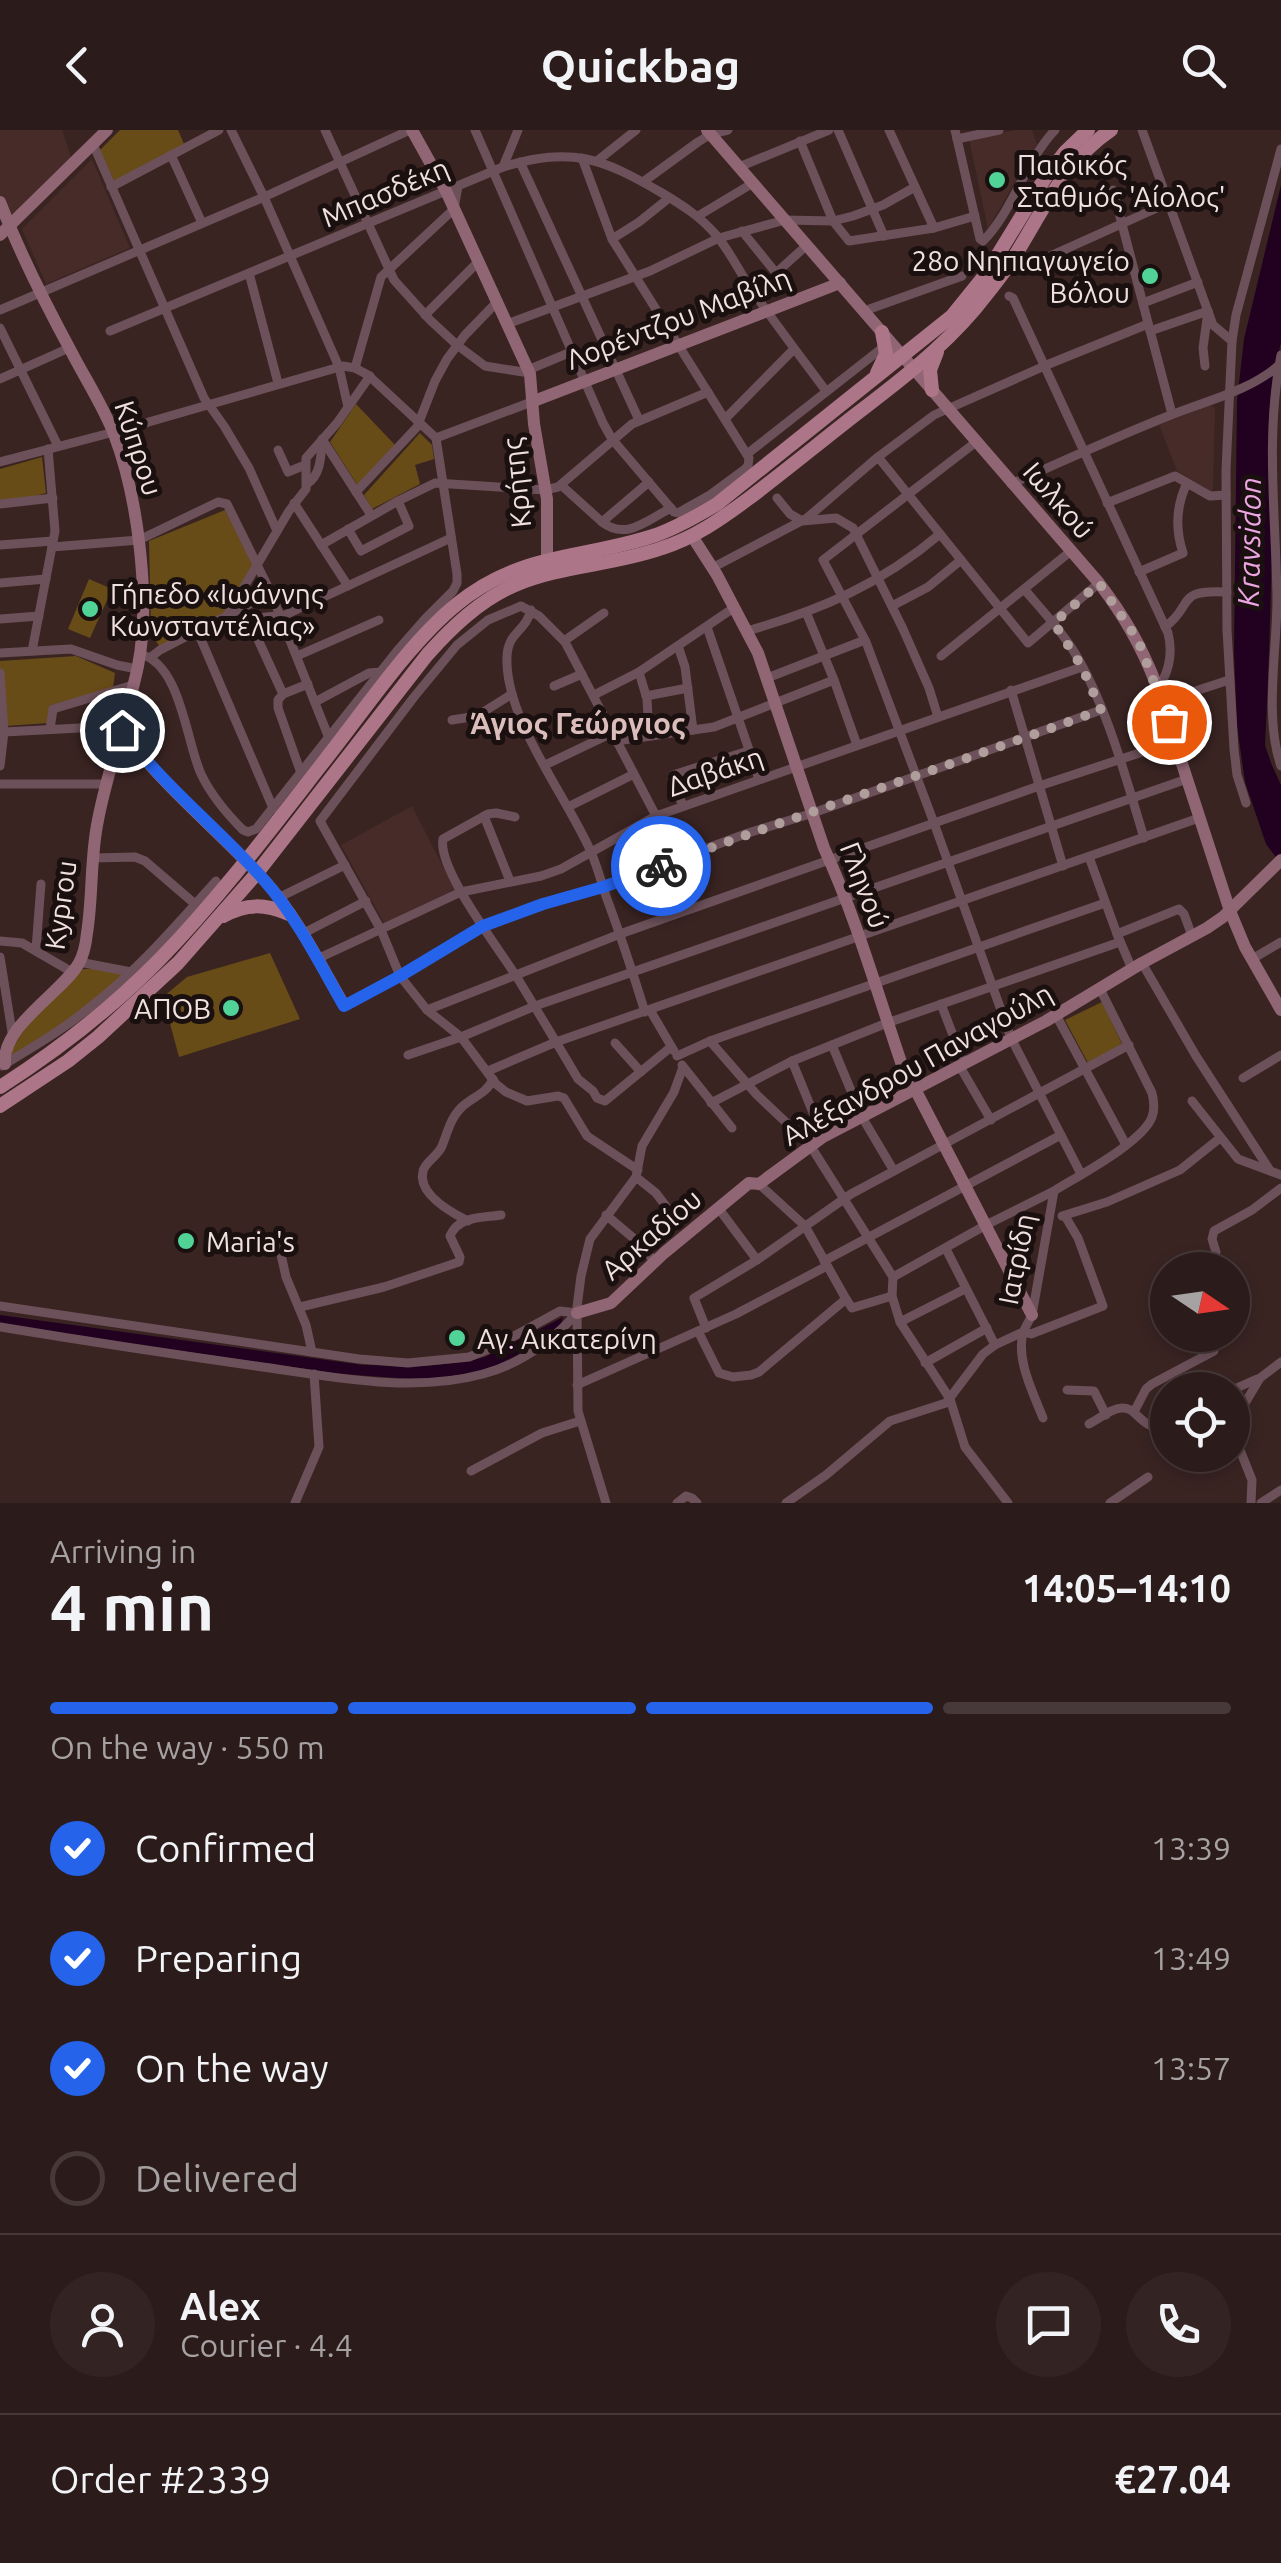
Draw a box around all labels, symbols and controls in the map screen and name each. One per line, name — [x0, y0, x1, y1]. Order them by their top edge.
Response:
icon: back — [50, 38, 105, 93]
icon: search — [1176, 38, 1231, 93]
text: Quickbag — [541, 40, 740, 91]
place label: Παιδικός Σταθμός 'Αίολος' — [1017, 149, 1226, 213]
street label: Μπασδέκη — [317, 151, 453, 233]
marker: Παιδικός Σταθμός 'Αίολος' — [986, 169, 1008, 191]
place label: 28ο Νηπιαγωγείο Βόλου — [912, 245, 1130, 308]
street label: Λορέντζου Μαβίλη — [562, 261, 795, 376]
marker: 28ο Νηπιαγωγείο Βόλου — [1139, 265, 1161, 287]
street label: Κύπρου — [109, 397, 169, 499]
street label: Κρήτης — [496, 436, 537, 530]
street label: Ιωλκού — [1018, 456, 1100, 544]
water label: Kravsidon — [1231, 477, 1267, 607]
place label: Γήπεδο «Ιωάννης Κωνσταντέλιας» — [110, 578, 324, 642]
marker: Γήπεδο «Ιωάννης Κωνσταντέλιας» — [79, 598, 101, 620]
pin — [1127, 680, 1212, 765]
pin — [80, 688, 165, 773]
icon: bag — [1142, 695, 1197, 750]
icon: home — [95, 703, 150, 758]
district label: Άγιος Γεώργιος — [470, 706, 686, 740]
street label: Δαβάκη — [663, 740, 767, 802]
courier — [611, 816, 711, 916]
street label: Γληνού — [835, 838, 895, 932]
icon: bike — [634, 839, 689, 894]
street label: Kyprou — [38, 858, 82, 952]
street label: Αλέξανδρου Παναγούλη — [777, 977, 1058, 1152]
place label: ΑΠΟΒ — [134, 993, 211, 1024]
marker: ΑΠΟΒ — [220, 997, 242, 1019]
street label: Αρκαδίου — [595, 1182, 707, 1286]
street label: Ιατρίδη — [992, 1211, 1040, 1307]
place label: Maria's — [206, 1226, 295, 1257]
marker: Maria's — [175, 1230, 197, 1252]
north arrow — [1150, 1252, 1250, 1352]
map controls — [1150, 1252, 1250, 1472]
place label: Αγ. Αικατερίνη — [477, 1323, 657, 1354]
marker: Αγ. Αικατερίνη — [446, 1327, 468, 1349]
button: locate — [1150, 1372, 1250, 1472]
text: Arriving in — [50, 1533, 196, 1569]
text: 14:05–14:10 — [1022, 1567, 1231, 1609]
text: 4 min — [50, 1570, 214, 1643]
text: On the way · 550 m — [50, 1729, 325, 1765]
icon: check — [50, 1821, 105, 1876]
text: Confirmed — [135, 1827, 316, 1869]
text: 13:39 — [1151, 1830, 1231, 1866]
icon: check — [50, 1931, 105, 1986]
text: Preparing — [135, 1937, 302, 1979]
text: 13:49 — [1151, 1940, 1231, 1976]
icon: check — [50, 2041, 105, 2096]
text: On the way — [135, 2047, 328, 2089]
text: 13:57 — [1151, 2050, 1231, 2086]
text: Delivered — [135, 2157, 299, 2199]
button: person — [50, 2272, 155, 2377]
button: chat — [996, 2272, 1101, 2377]
button: phone — [1126, 2272, 1231, 2377]
text: Alex — [180, 2285, 261, 2327]
text: Courier · 4.4 — [180, 2327, 353, 2363]
text: Order #2339 — [50, 2458, 271, 2500]
text: €27.04 — [1114, 2458, 1231, 2500]

